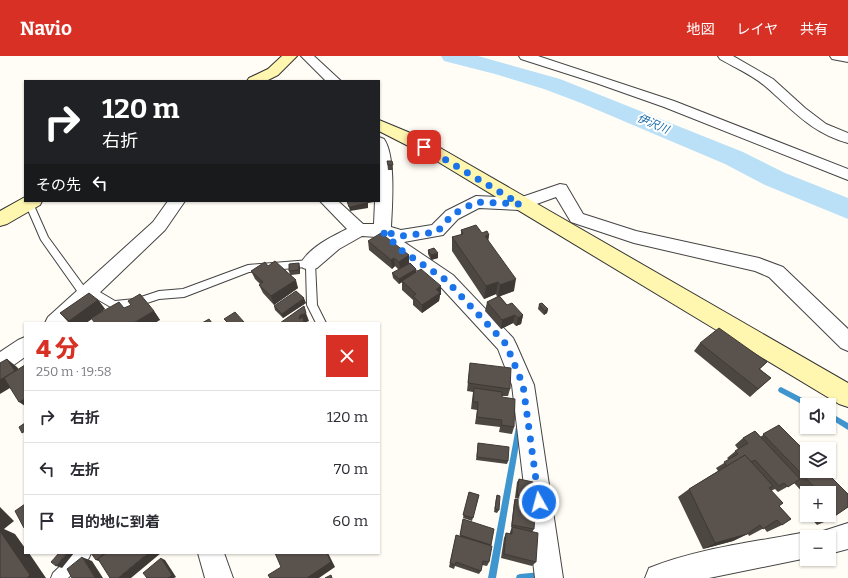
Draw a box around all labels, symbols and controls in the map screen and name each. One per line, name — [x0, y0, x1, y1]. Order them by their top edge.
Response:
text: Navio — [20, 17, 72, 40]
text: 地図 — [686, 21, 714, 38]
text: レイヤ — [736, 21, 778, 38]
text: 共有 — [800, 21, 828, 38]
text: 120 m — [102, 92, 179, 125]
icon: right — [36, 96, 88, 148]
water label: 伊沢川 — [635, 112, 672, 137]
text: 右折 — [102, 130, 138, 152]
pin — [407, 130, 441, 164]
icon: arrive — [413, 136, 435, 158]
icon: left — [89, 172, 111, 194]
text: その先 — [36, 176, 81, 194]
text: 4 分 — [36, 335, 79, 363]
button: close — [326, 335, 368, 377]
text: 250 m · 19:58 — [36, 364, 112, 379]
map controls — [800, 398, 836, 566]
button: sound — [800, 398, 836, 434]
icon: right — [36, 406, 58, 428]
text: 120 m — [327, 408, 368, 426]
text: 右折 — [70, 409, 100, 427]
button: layers — [800, 442, 836, 478]
icon: left — [36, 458, 58, 480]
text: 70 m — [334, 460, 368, 478]
text: 左折 — [70, 461, 100, 479]
position arrow — [518, 481, 560, 523]
button: + — [800, 486, 836, 522]
icon: arrive — [36, 510, 58, 532]
text: 60 m — [332, 512, 368, 530]
text: 目的地に到着 — [70, 513, 160, 531]
button: − — [800, 530, 836, 566]

